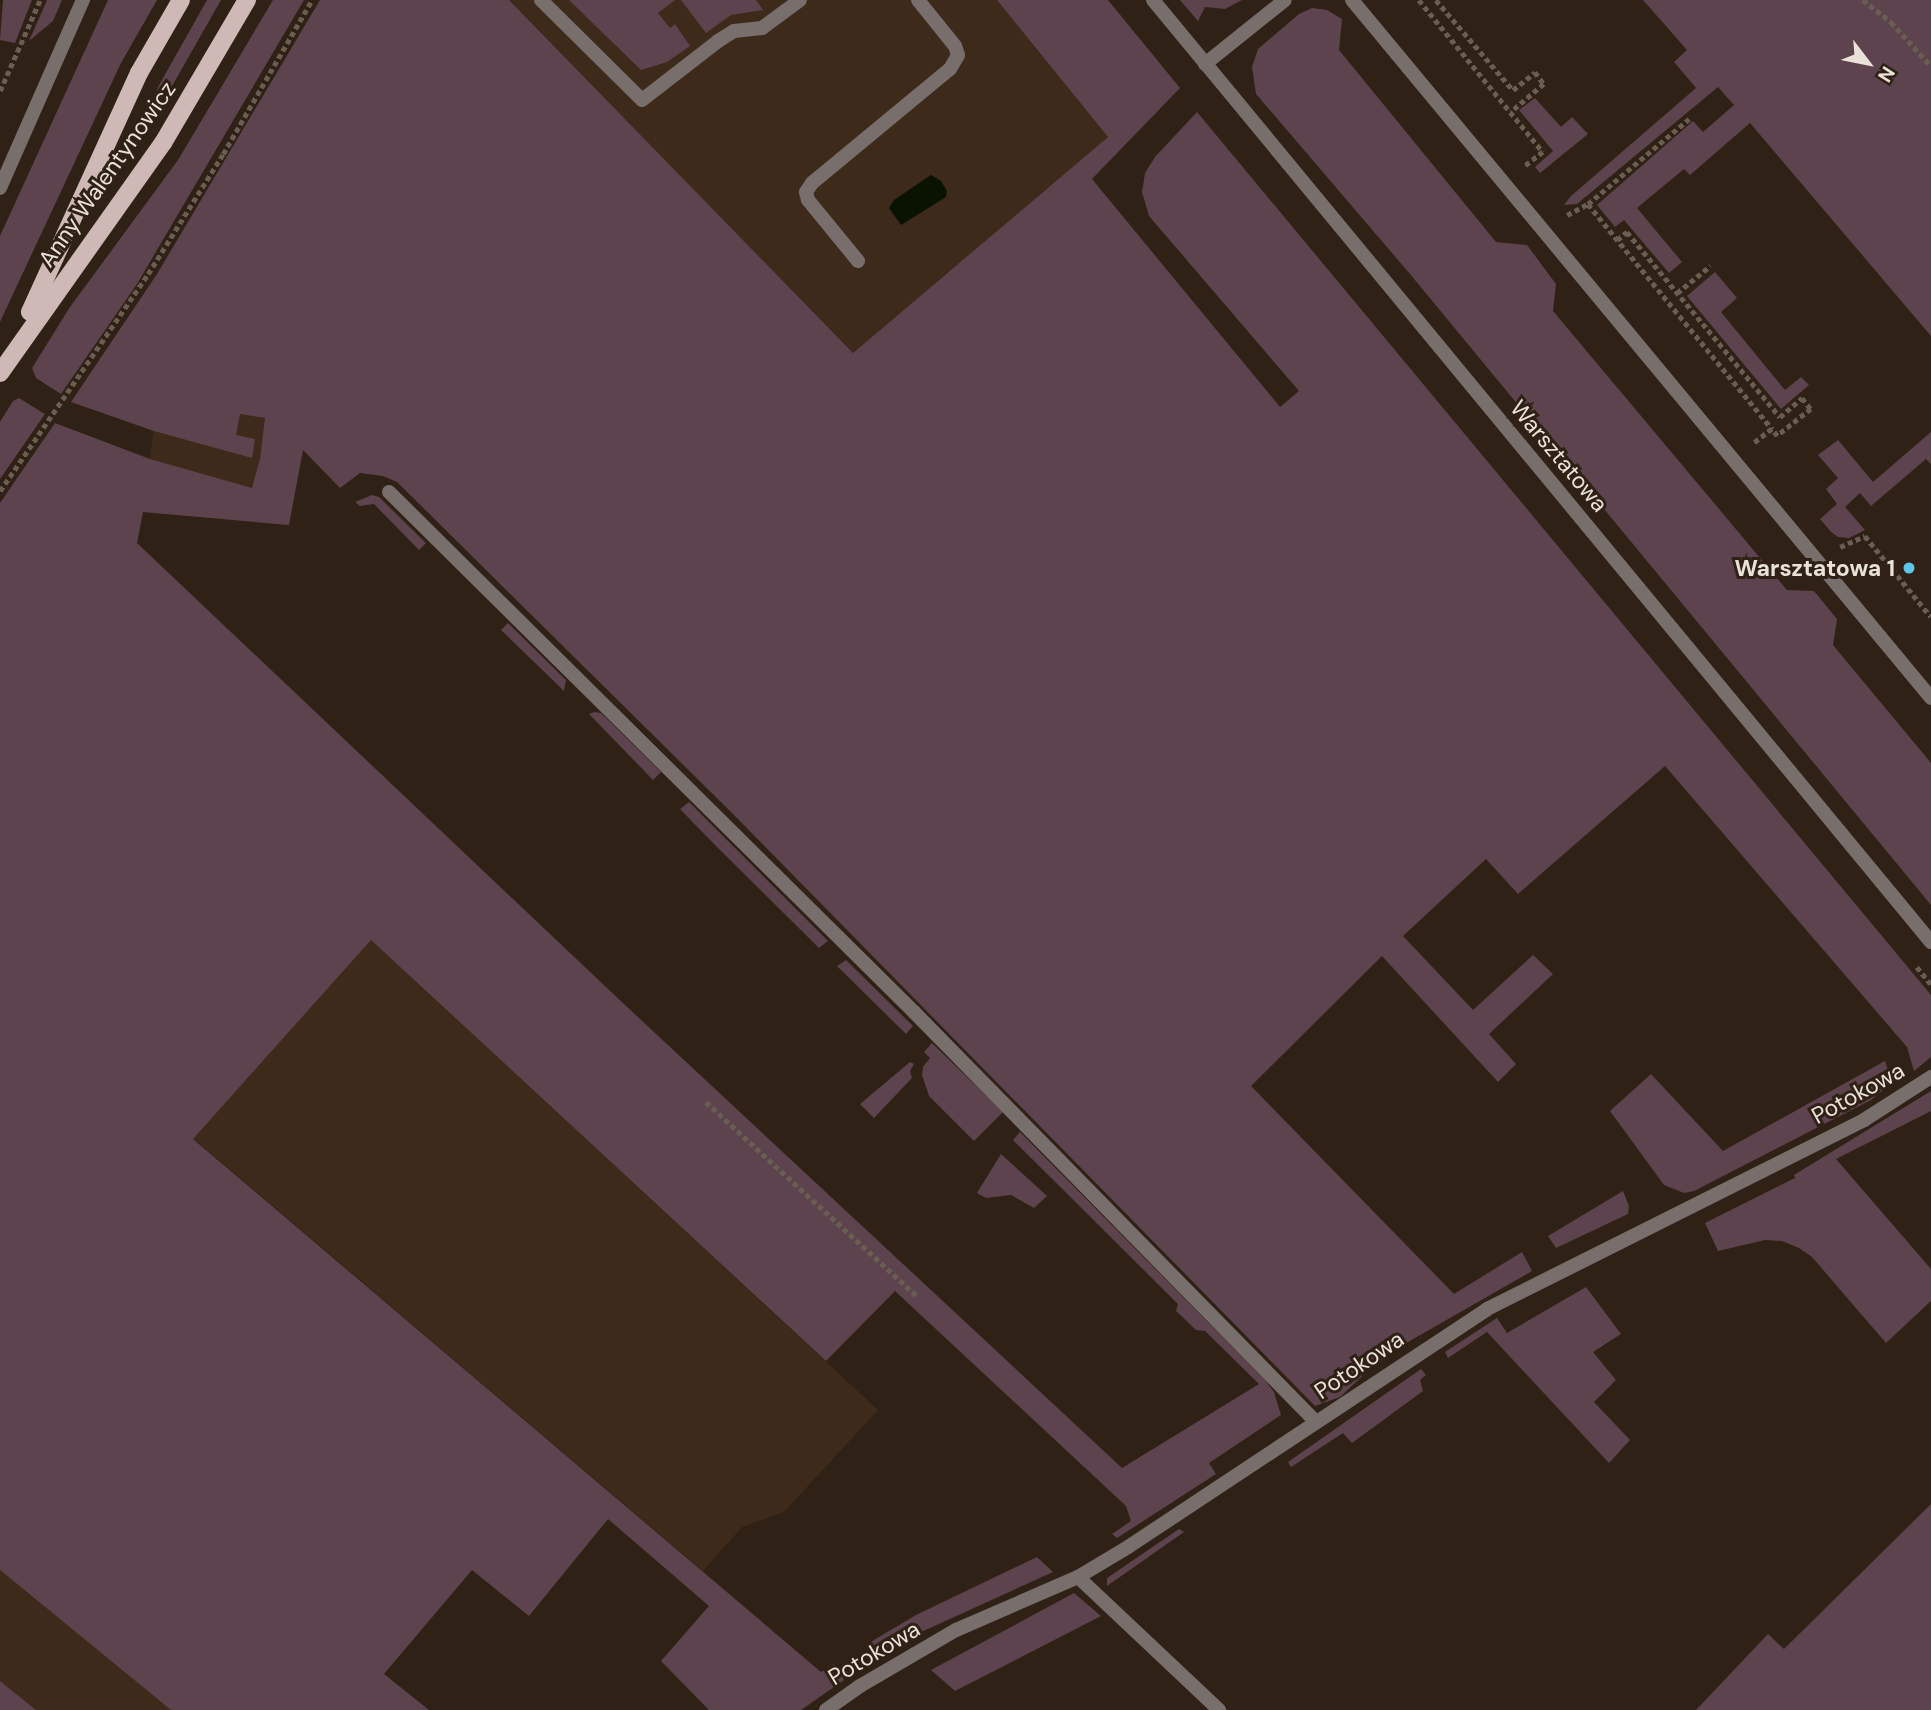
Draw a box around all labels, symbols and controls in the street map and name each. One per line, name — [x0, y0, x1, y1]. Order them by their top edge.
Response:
north arrow — [1833, 28, 1903, 98]
text: N — [1872, 62, 1901, 87]
street label: Anny Walentynowicz — [33, 76, 181, 272]
street label: Warsztatowa — [1504, 395, 1614, 517]
place label: Warsztatowa 1 — [1734, 554, 1895, 582]
marker: Warsztatowa 1 — [1901, 560, 1917, 576]
street label: Potokowa — [1807, 1056, 1909, 1130]
street label: Potokowa — [1309, 1325, 1409, 1405]
street label: Potokowa — [823, 1615, 925, 1691]

